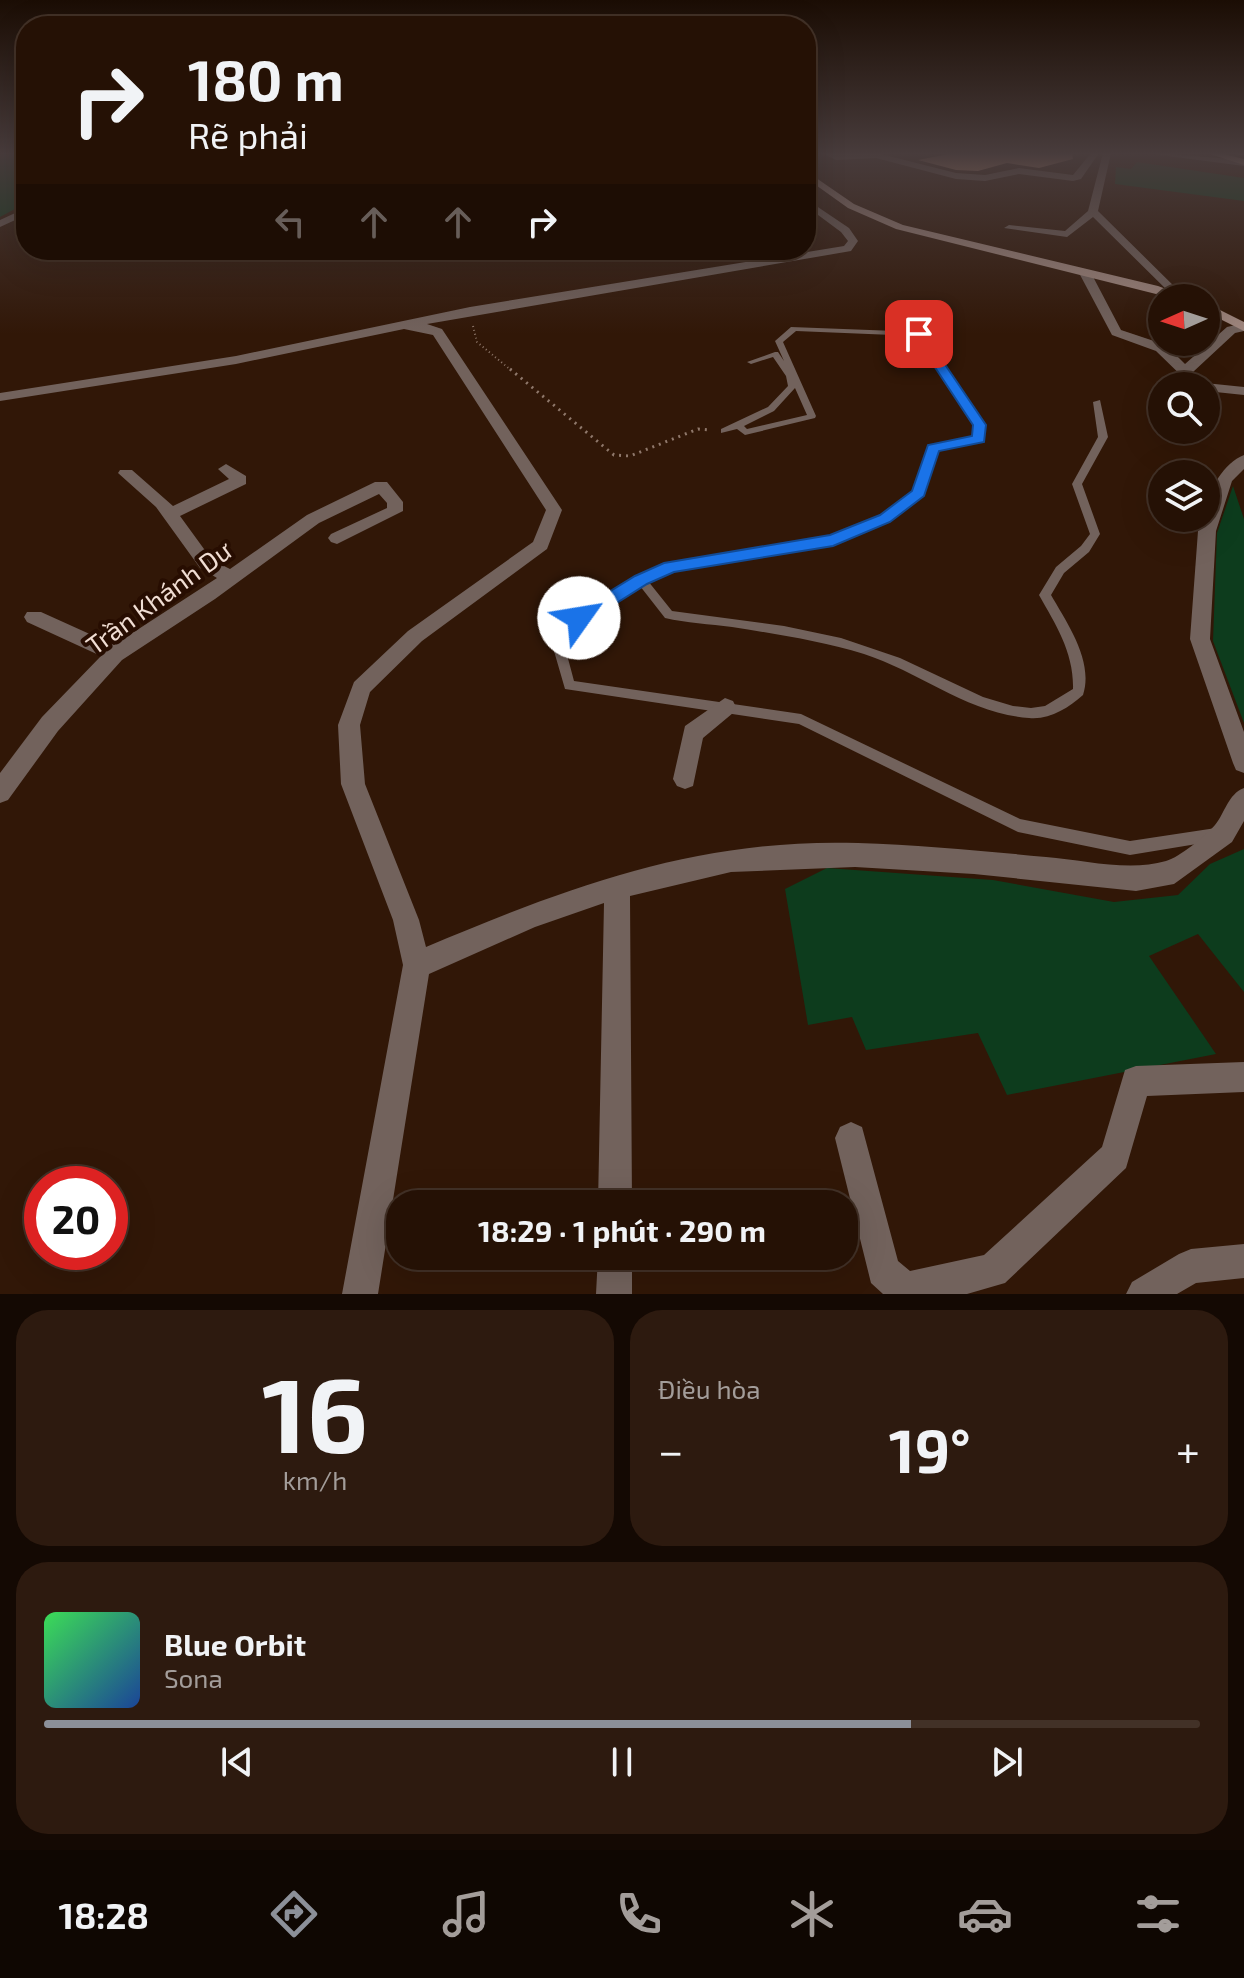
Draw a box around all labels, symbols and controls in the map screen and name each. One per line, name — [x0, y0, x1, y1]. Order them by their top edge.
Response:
text: 180 m — [188, 45, 344, 112]
icon: right — [56, 48, 160, 152]
text: Rẽ phải — [188, 113, 308, 156]
icon: left — [268, 200, 312, 244]
icon: ahead — [352, 200, 396, 244]
icon: ahead — [436, 200, 480, 244]
icon: right — [520, 200, 564, 244]
north arrow — [1148, 284, 1220, 356]
map controls — [1148, 284, 1220, 532]
pin — [885, 300, 953, 368]
icon: arrive — [897, 312, 941, 356]
button: search — [1148, 372, 1220, 444]
button: layers — [1148, 460, 1220, 532]
street label: Trần Khánh Dư — [79, 533, 238, 660]
position arrow — [537, 576, 621, 660]
speed limit sign: 20 — [24, 1166, 128, 1270]
text: 18:29 · 1 phút · 290 m — [478, 1212, 766, 1248]
text: 16 — [262, 1349, 368, 1474]
text: Điều hòa — [658, 1373, 761, 1404]
text: 19° — [889, 1413, 971, 1485]
text: − — [658, 1423, 684, 1476]
text: + — [1176, 1423, 1200, 1476]
text: km/h — [283, 1464, 347, 1495]
text: Blue Orbit — [164, 1626, 306, 1662]
text: Sona — [164, 1662, 223, 1693]
icon: previous — [215, 1740, 259, 1784]
icon: pause — [600, 1740, 644, 1784]
icon: next — [985, 1740, 1029, 1784]
icon: directions — [266, 1886, 322, 1942]
icon: music — [438, 1886, 494, 1942]
icon: phone — [611, 1886, 667, 1942]
icon: climate — [784, 1886, 840, 1942]
icon: car — [957, 1886, 1013, 1942]
icon: filters — [1130, 1886, 1186, 1942]
text: 18:28 — [58, 1893, 149, 1936]

